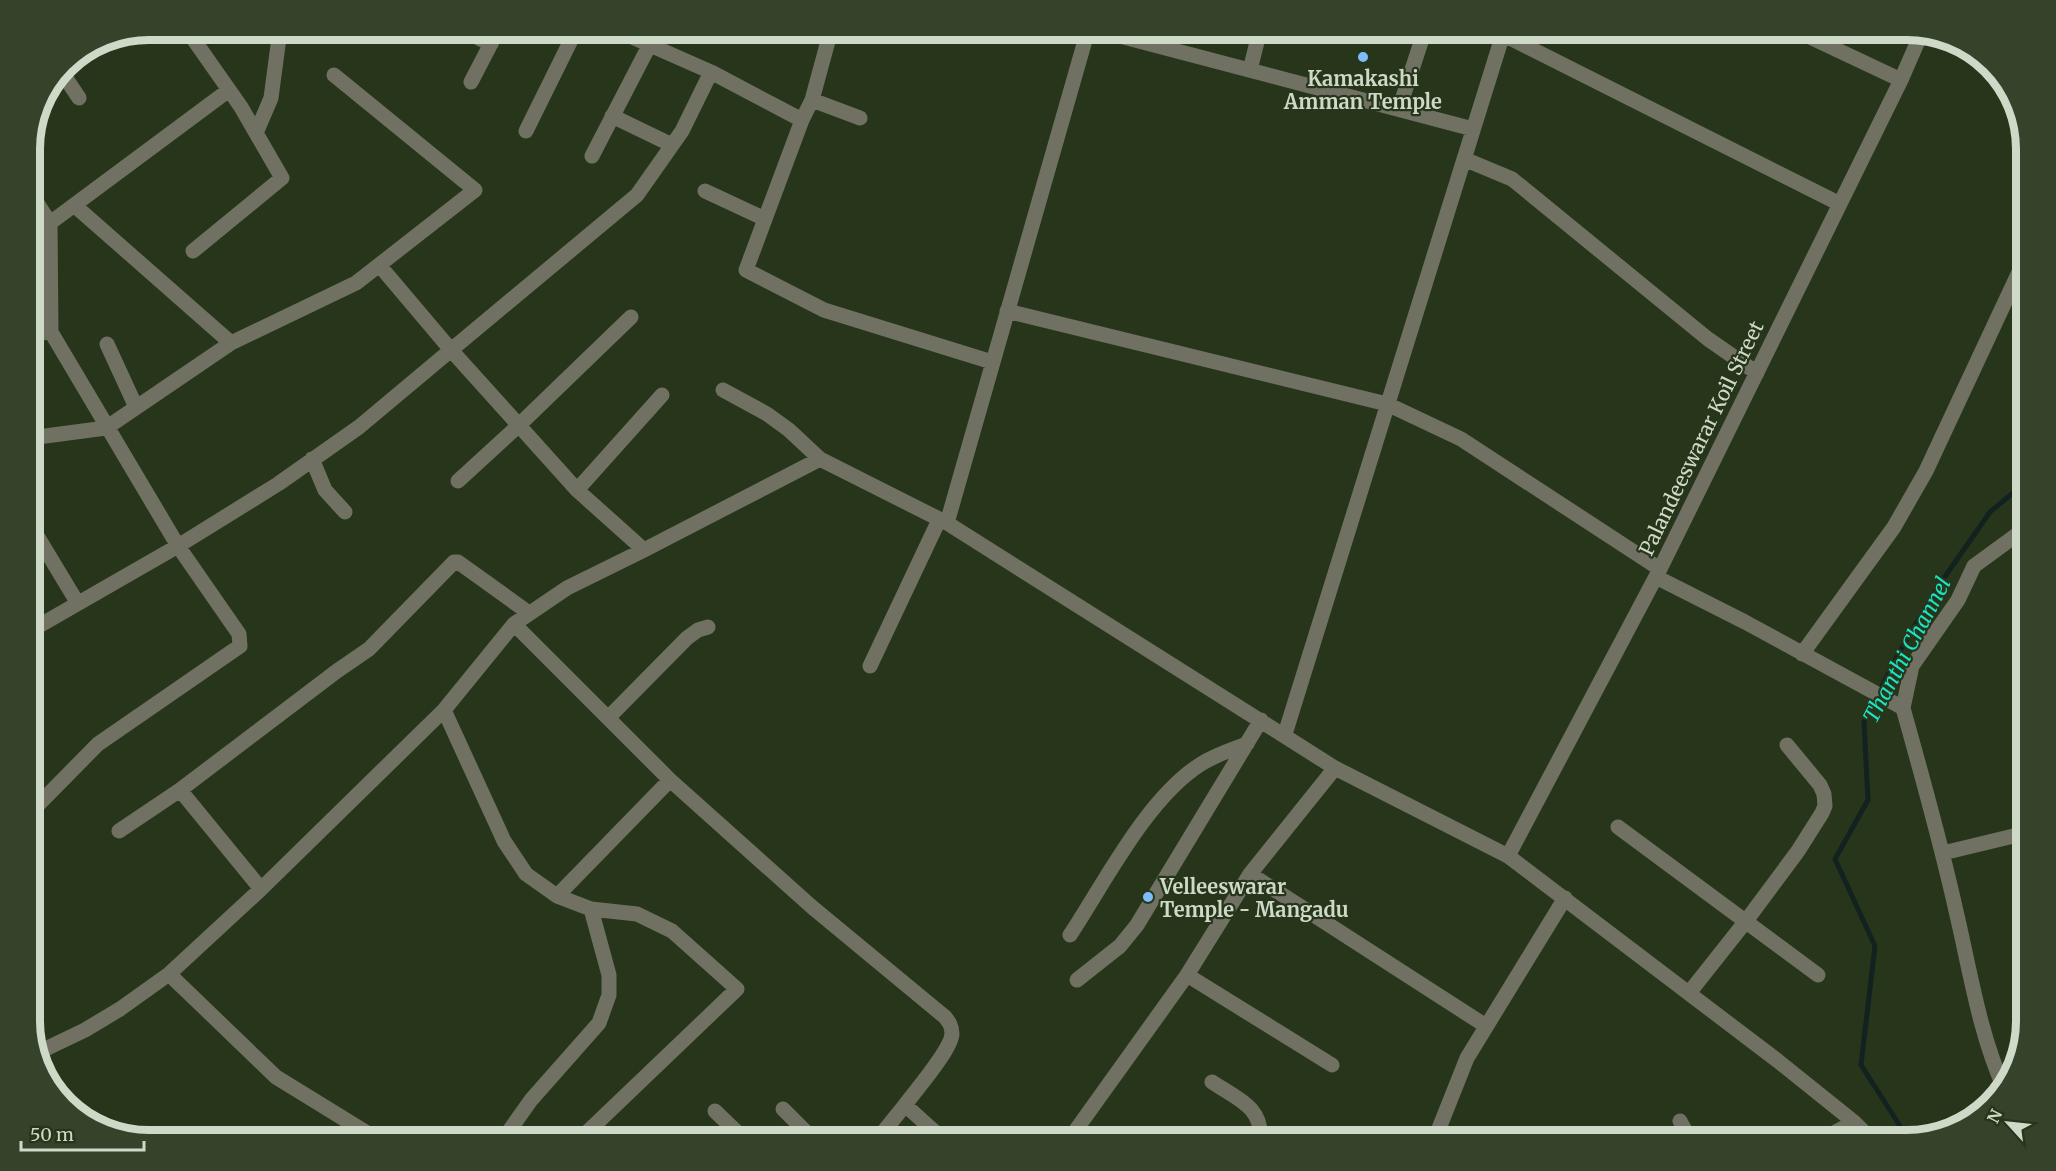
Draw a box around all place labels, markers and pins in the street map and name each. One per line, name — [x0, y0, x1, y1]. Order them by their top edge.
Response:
marker: Kamakashi Amman Temple — [1356, 50, 1370, 64]
place label: Kamakashi Amman Temple — [1283, 66, 1442, 114]
place label: Velleeswarar Temple - Mangadu — [1159, 874, 1349, 922]
marker: Velleeswarar Temple - Mangadu — [1141, 890, 1155, 904]

